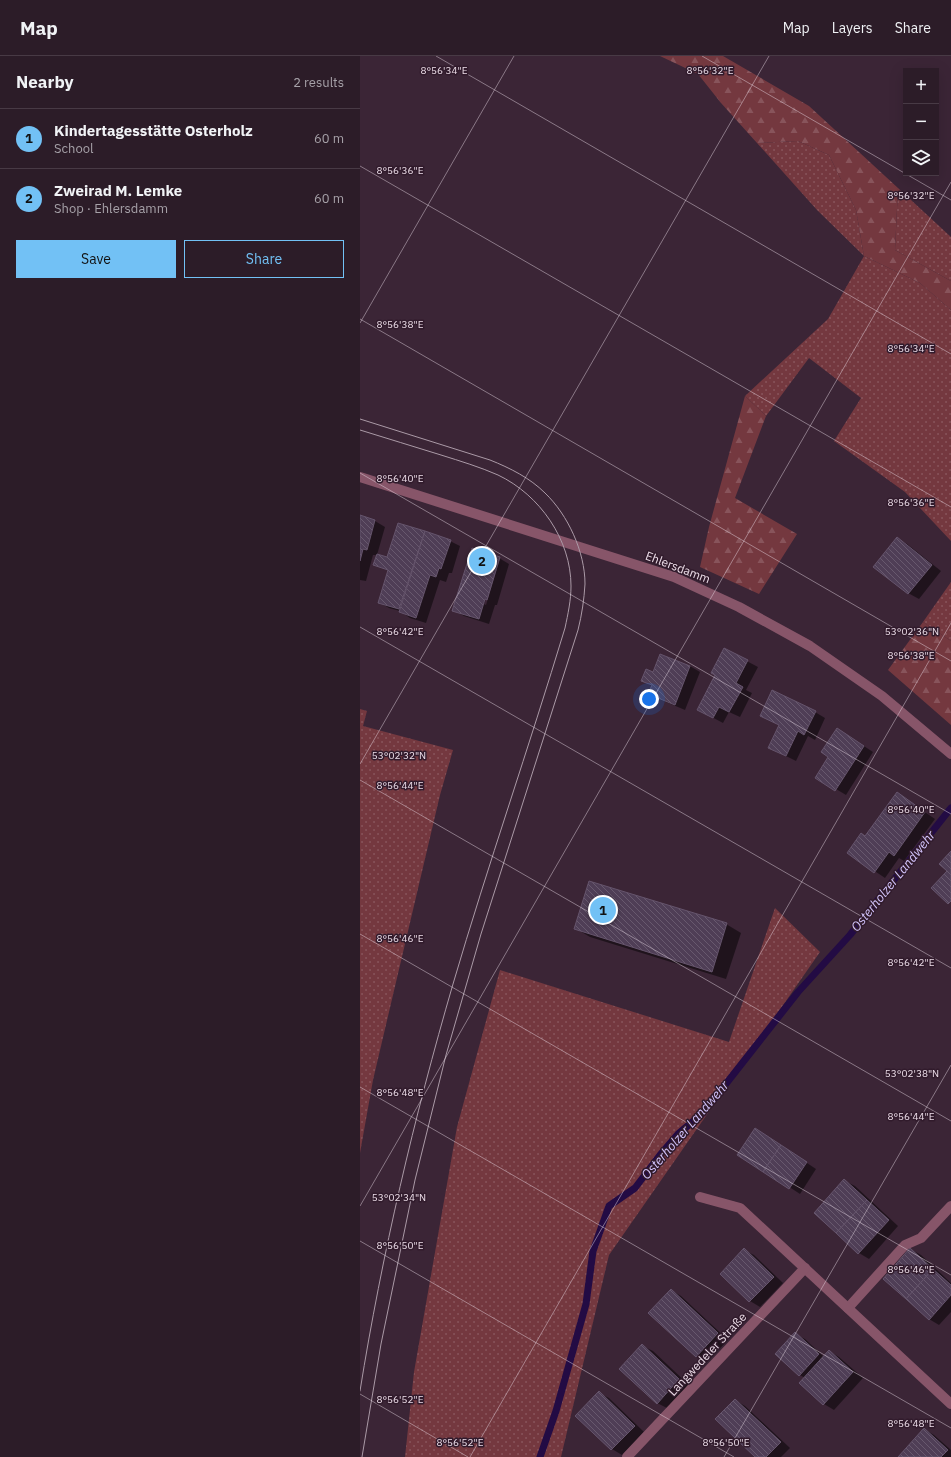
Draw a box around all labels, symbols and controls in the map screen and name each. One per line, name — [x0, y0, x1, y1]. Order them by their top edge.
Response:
text: Map — [20, 16, 58, 40]
text: Map — [783, 19, 810, 37]
text: Layers — [832, 19, 873, 37]
text: Share — [895, 19, 931, 37]
text: 8°56'34"E — [420, 64, 468, 77]
text: 8°56'32"E — [686, 64, 734, 77]
map controls — [903, 68, 939, 176]
button: + — [903, 68, 939, 104]
text: Nearby — [16, 71, 74, 93]
text: 2 results — [293, 74, 344, 91]
button: − — [903, 104, 939, 140]
text: Kindertagesstätte Osterholz — [54, 121, 253, 140]
text: 1 — [25, 130, 33, 147]
text: 60 m — [314, 130, 344, 147]
text: School — [54, 140, 94, 157]
button: layers — [903, 140, 939, 176]
text: 8°56'36"E — [376, 164, 424, 177]
text: Zweirad M. Lemke — [54, 181, 182, 200]
text: 8°56'32"E — [887, 189, 935, 202]
text: 2 — [25, 190, 33, 207]
text: 60 m — [314, 190, 344, 207]
text: Shop · Ehlersdamm — [54, 200, 168, 217]
button: Save — [16, 240, 176, 278]
button: Share — [184, 240, 344, 278]
text: 8°56'38"E — [376, 318, 424, 331]
text: 8°56'34"E — [887, 342, 935, 355]
text: 8°56'40"E — [376, 472, 424, 485]
text: 8°56'36"E — [887, 496, 935, 509]
pin: 2 — [469, 546, 495, 576]
street label: Ehlersdamm — [643, 548, 713, 586]
text: 8°56'42"E — [376, 625, 424, 638]
text: 53°02'36"N — [885, 625, 939, 638]
text: 8°56'38"E — [887, 649, 935, 662]
your location — [639, 689, 659, 709]
text: 53°02'32"N — [372, 749, 426, 762]
text: 8°56'44"E — [376, 779, 424, 792]
text: 8°56'40"E — [887, 803, 935, 816]
water label: Osterholzer Landwehr — [847, 826, 940, 935]
pin: 1 — [590, 895, 616, 925]
text: 8°56'46"E — [376, 932, 424, 945]
text: 8°56'42"E — [887, 956, 935, 969]
text: 53°02'38"N — [885, 1067, 939, 1080]
water label: Osterholzer Landwehr — [638, 1076, 733, 1183]
text: 8°56'48"E — [376, 1086, 424, 1099]
text: 8°56'44"E — [887, 1110, 935, 1123]
text: 53°02'34"N — [372, 1191, 426, 1204]
text: 8°56'50"E — [376, 1239, 424, 1252]
text: 8°56'46"E — [887, 1263, 935, 1276]
street label: Langwedeler Straße — [665, 1309, 750, 1399]
text: 8°56'52"E — [376, 1393, 424, 1406]
text: 8°56'48"E — [887, 1417, 935, 1430]
text: 8°56'52"E — [436, 1436, 484, 1449]
text: 8°56'50"E — [702, 1436, 750, 1449]

